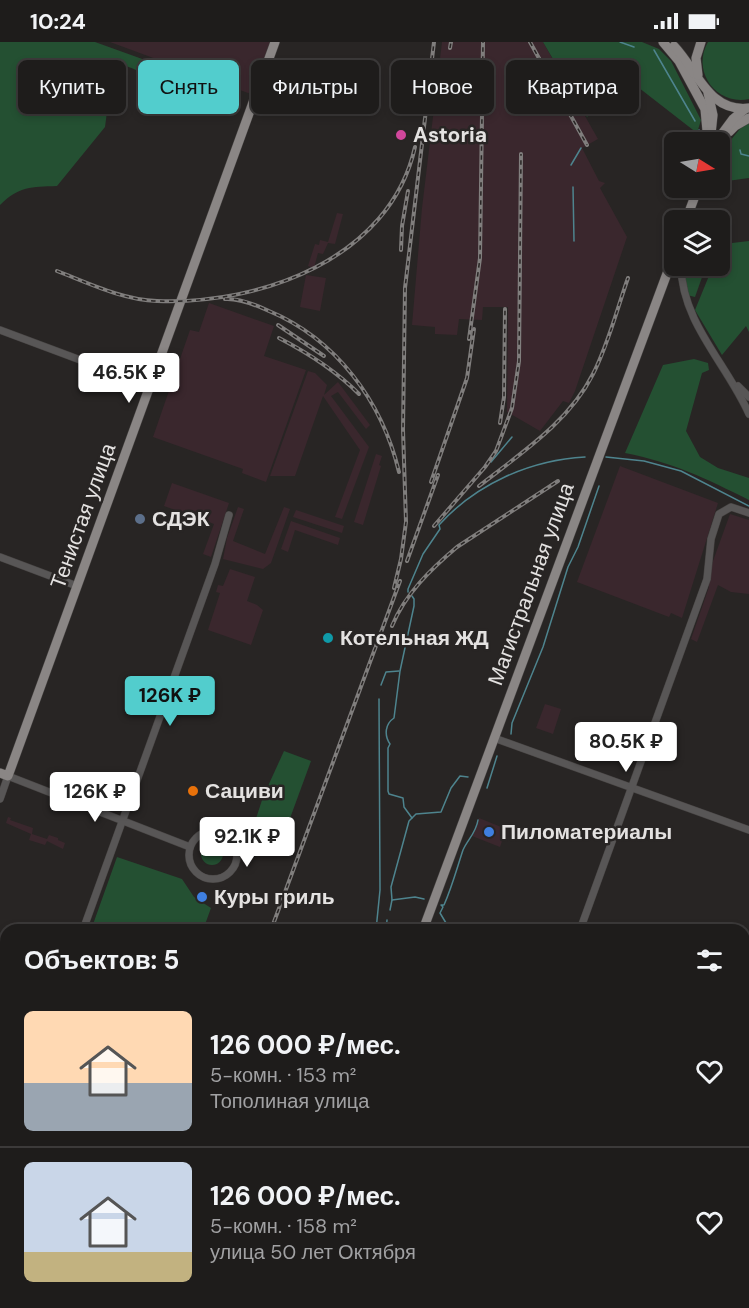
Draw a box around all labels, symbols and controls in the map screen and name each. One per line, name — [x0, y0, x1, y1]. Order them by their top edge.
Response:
text: 10:24 — [30, 7, 86, 36]
chip: Купить — [18, 60, 126, 114]
chip: Снять — [138, 60, 239, 114]
chip: Фильтры — [251, 60, 379, 114]
chip: Новое — [391, 60, 494, 114]
chip: Квартира — [506, 60, 639, 114]
place label: Astoria — [413, 121, 487, 149]
marker: Astoria — [394, 128, 408, 142]
north arrow — [664, 132, 730, 198]
map controls — [664, 132, 730, 276]
button: layers — [664, 210, 730, 276]
pin: 46.5K ₽ — [74, 353, 184, 404]
text: 46.5K ₽ — [92, 359, 166, 385]
street label: Тенистая улица — [44, 439, 122, 593]
street label: Магистральная улица — [481, 479, 581, 689]
place label: СДЭК — [152, 505, 210, 533]
marker: СДЭК — [133, 512, 147, 526]
place label: Котельная ЖД — [340, 624, 489, 652]
marker: Котельная ЖД — [321, 631, 335, 645]
pin: 126K ₽ — [121, 676, 219, 727]
text: 126K ₽ — [139, 682, 201, 708]
pin: 80.5K ₽ — [571, 722, 681, 773]
text: 80.5K ₽ — [589, 728, 663, 754]
pin: 126K ₽ — [46, 772, 144, 823]
place label: Сациви — [205, 777, 284, 805]
text: 126K ₽ — [64, 778, 126, 804]
marker: Сациви — [186, 784, 200, 798]
pin: 92.1K ₽ — [192, 817, 302, 868]
place label: Пиломатериалы — [501, 818, 672, 846]
text: 92.1K ₽ — [214, 823, 280, 849]
marker: Пиломатериалы — [482, 825, 496, 839]
place label: Куры гриль — [214, 883, 335, 911]
marker: Куры гриль — [195, 890, 209, 904]
text: Объектов: 5 — [24, 943, 180, 977]
icon: filters — [693, 944, 726, 977]
text: 126 000 ₽/мес. — [210, 1028, 401, 1062]
icon: home — [72, 1035, 144, 1107]
icon: heart — [693, 1055, 726, 1088]
text: 5-комн. · 153 m² — [210, 1062, 356, 1088]
text: Тополиная улица — [210, 1088, 369, 1114]
text: 126 000 ₽/мес. — [210, 1179, 401, 1213]
icon: home — [72, 1186, 144, 1258]
icon: heart — [693, 1206, 726, 1239]
text: 5-комн. · 158 m² — [210, 1213, 357, 1239]
text: улица 50 лет Октября — [210, 1239, 416, 1265]

